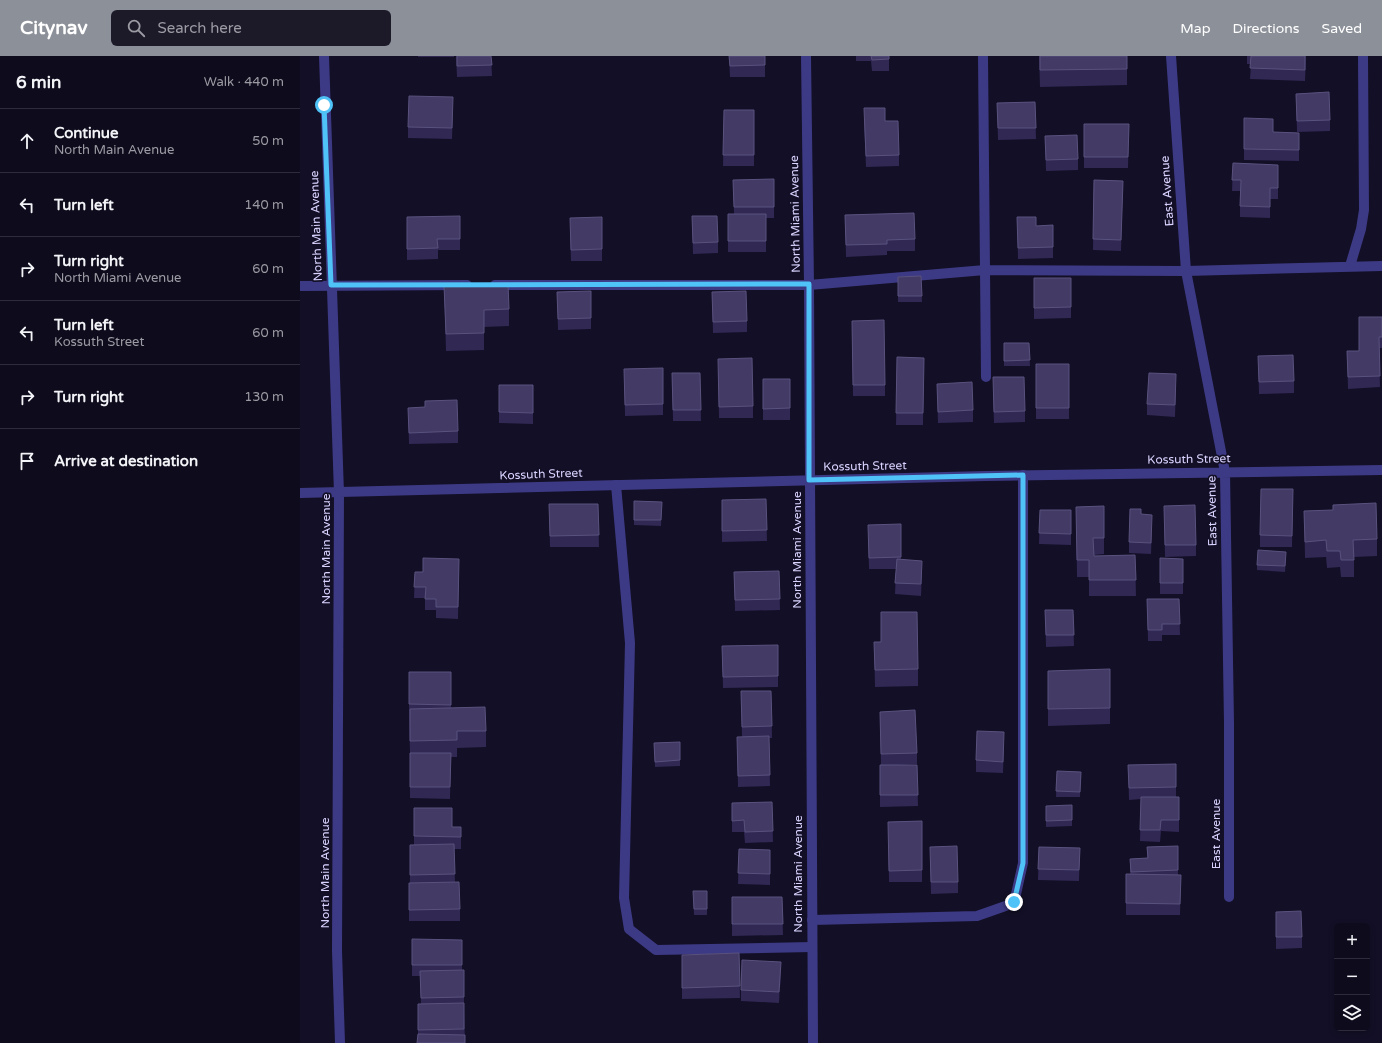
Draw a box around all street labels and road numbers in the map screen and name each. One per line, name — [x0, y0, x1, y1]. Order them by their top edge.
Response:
street label: North Miami Avenue — [787, 155, 803, 273]
street label: East Avenue — [1158, 155, 1176, 227]
street label: North Main Avenue — [307, 170, 325, 282]
street label: Kossuth Street — [1147, 451, 1231, 467]
street label: Kossuth Street — [823, 458, 907, 474]
street label: Kossuth Street — [499, 466, 583, 482]
street label: East Avenue — [1204, 475, 1220, 546]
street label: North Miami Avenue — [790, 491, 804, 609]
street label: North Main Avenue — [319, 493, 333, 605]
street label: East Avenue — [1209, 798, 1223, 869]
street label: North Miami Avenue — [791, 815, 805, 933]
street label: North Main Avenue — [318, 817, 332, 929]

